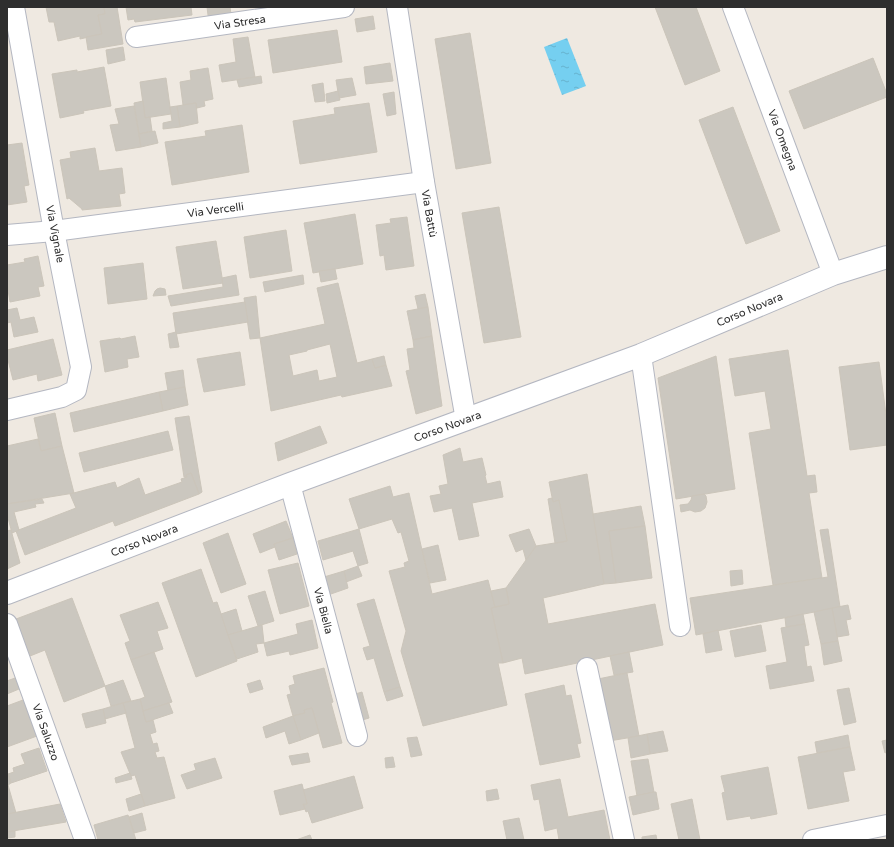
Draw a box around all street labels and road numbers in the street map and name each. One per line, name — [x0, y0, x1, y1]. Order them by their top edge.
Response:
street label: Via Stresa — [213, 12, 267, 32]
street label: Via Omegna — [765, 108, 800, 172]
street label: Via Battù — [419, 189, 440, 238]
street label: Via Vercelli — [186, 199, 245, 220]
street label: Via Vignale — [43, 204, 67, 264]
street label: Corso Novara — [714, 289, 785, 329]
street label: Corso Novara — [412, 408, 483, 444]
street label: Corso Novara — [109, 521, 180, 559]
street label: Via Biella — [311, 586, 336, 635]
street label: Via Saluzzo — [30, 702, 62, 763]

